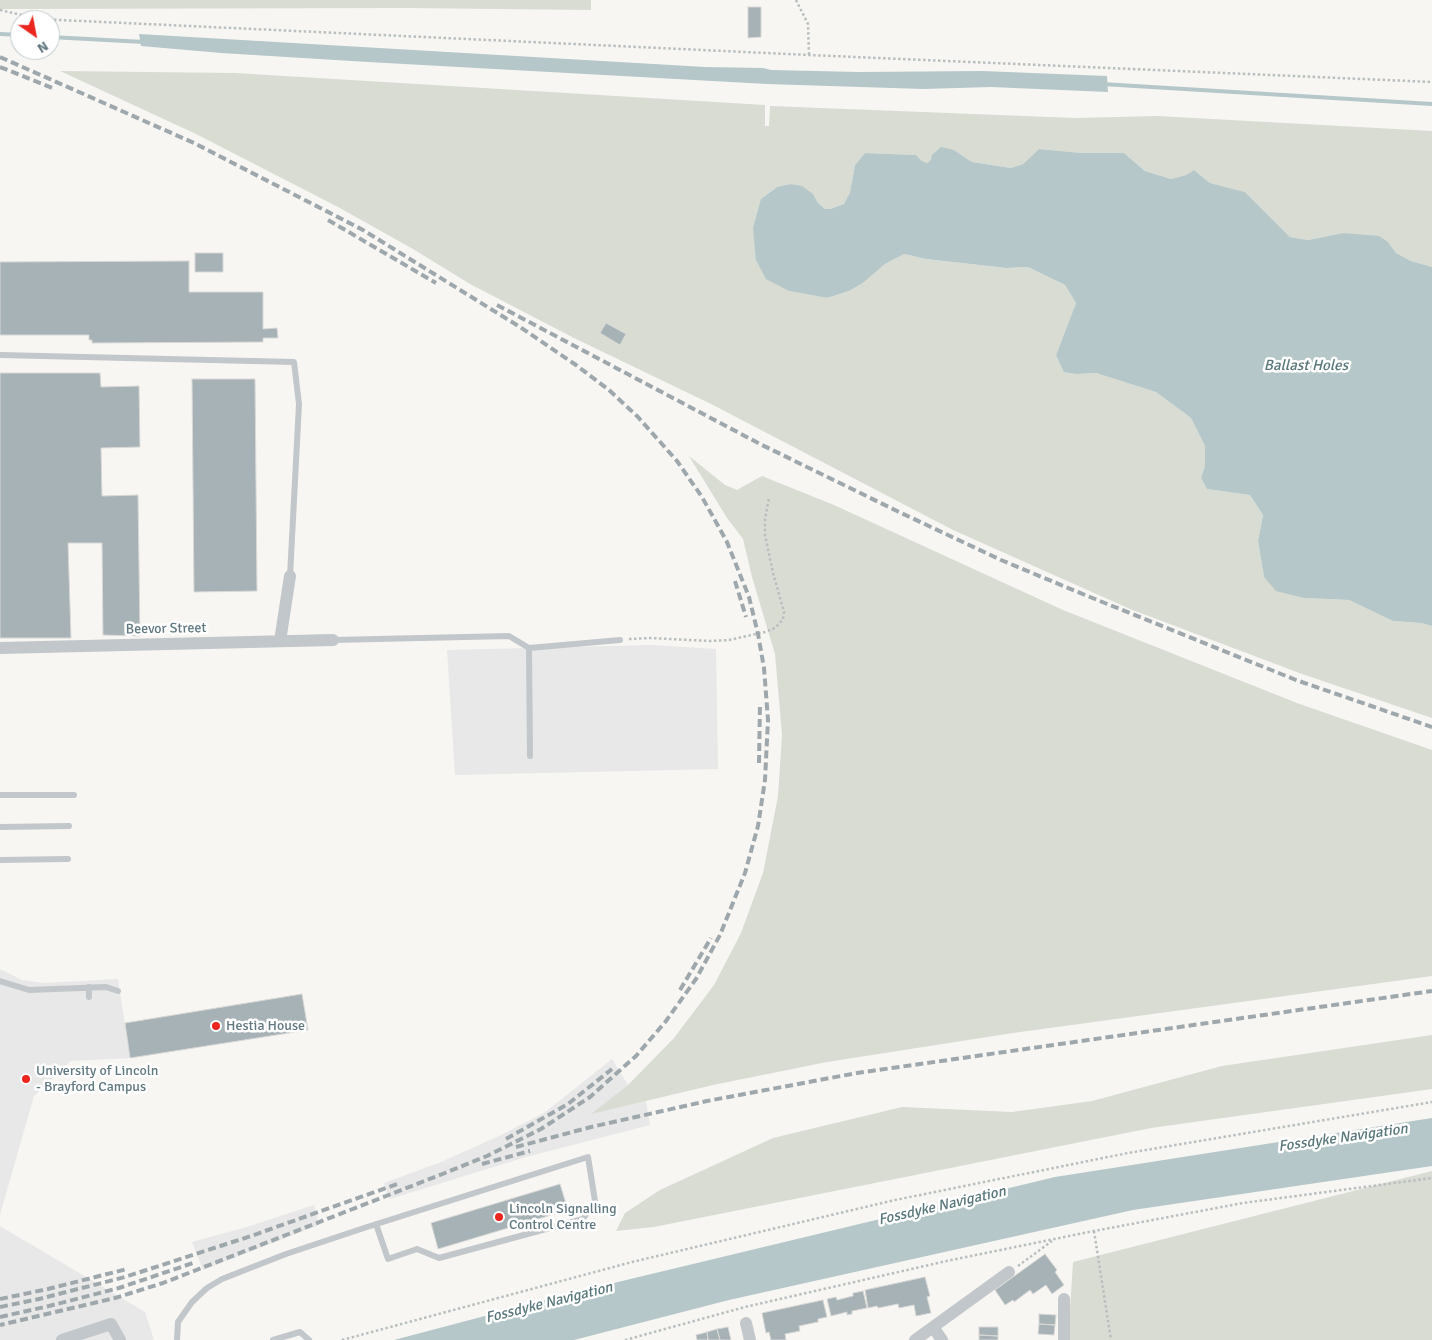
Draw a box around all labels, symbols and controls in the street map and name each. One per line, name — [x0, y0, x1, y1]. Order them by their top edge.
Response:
north arrow — [10, 10, 60, 60]
text: N — [34, 37, 52, 57]
water label: Ballast Holes — [1264, 357, 1348, 375]
street label: Beevor Street — [126, 620, 206, 638]
place label: Hestia House — [226, 1018, 305, 1034]
marker: Hestia House — [210, 1020, 222, 1032]
place label: University of Lincoln - Brayford Campus — [36, 1063, 158, 1096]
marker: University of Lincoln - Brayford Campus — [20, 1073, 32, 1085]
water label: Fossdyke Navigation — [1277, 1120, 1409, 1156]
water label: Fossdyke Navigation — [876, 1183, 1008, 1229]
place label: Lincoln Signalling Control Centre — [509, 1201, 617, 1234]
marker: Lincoln Signalling Control Centre — [493, 1211, 505, 1223]
water label: Fossdyke Navigation — [484, 1278, 614, 1328]

